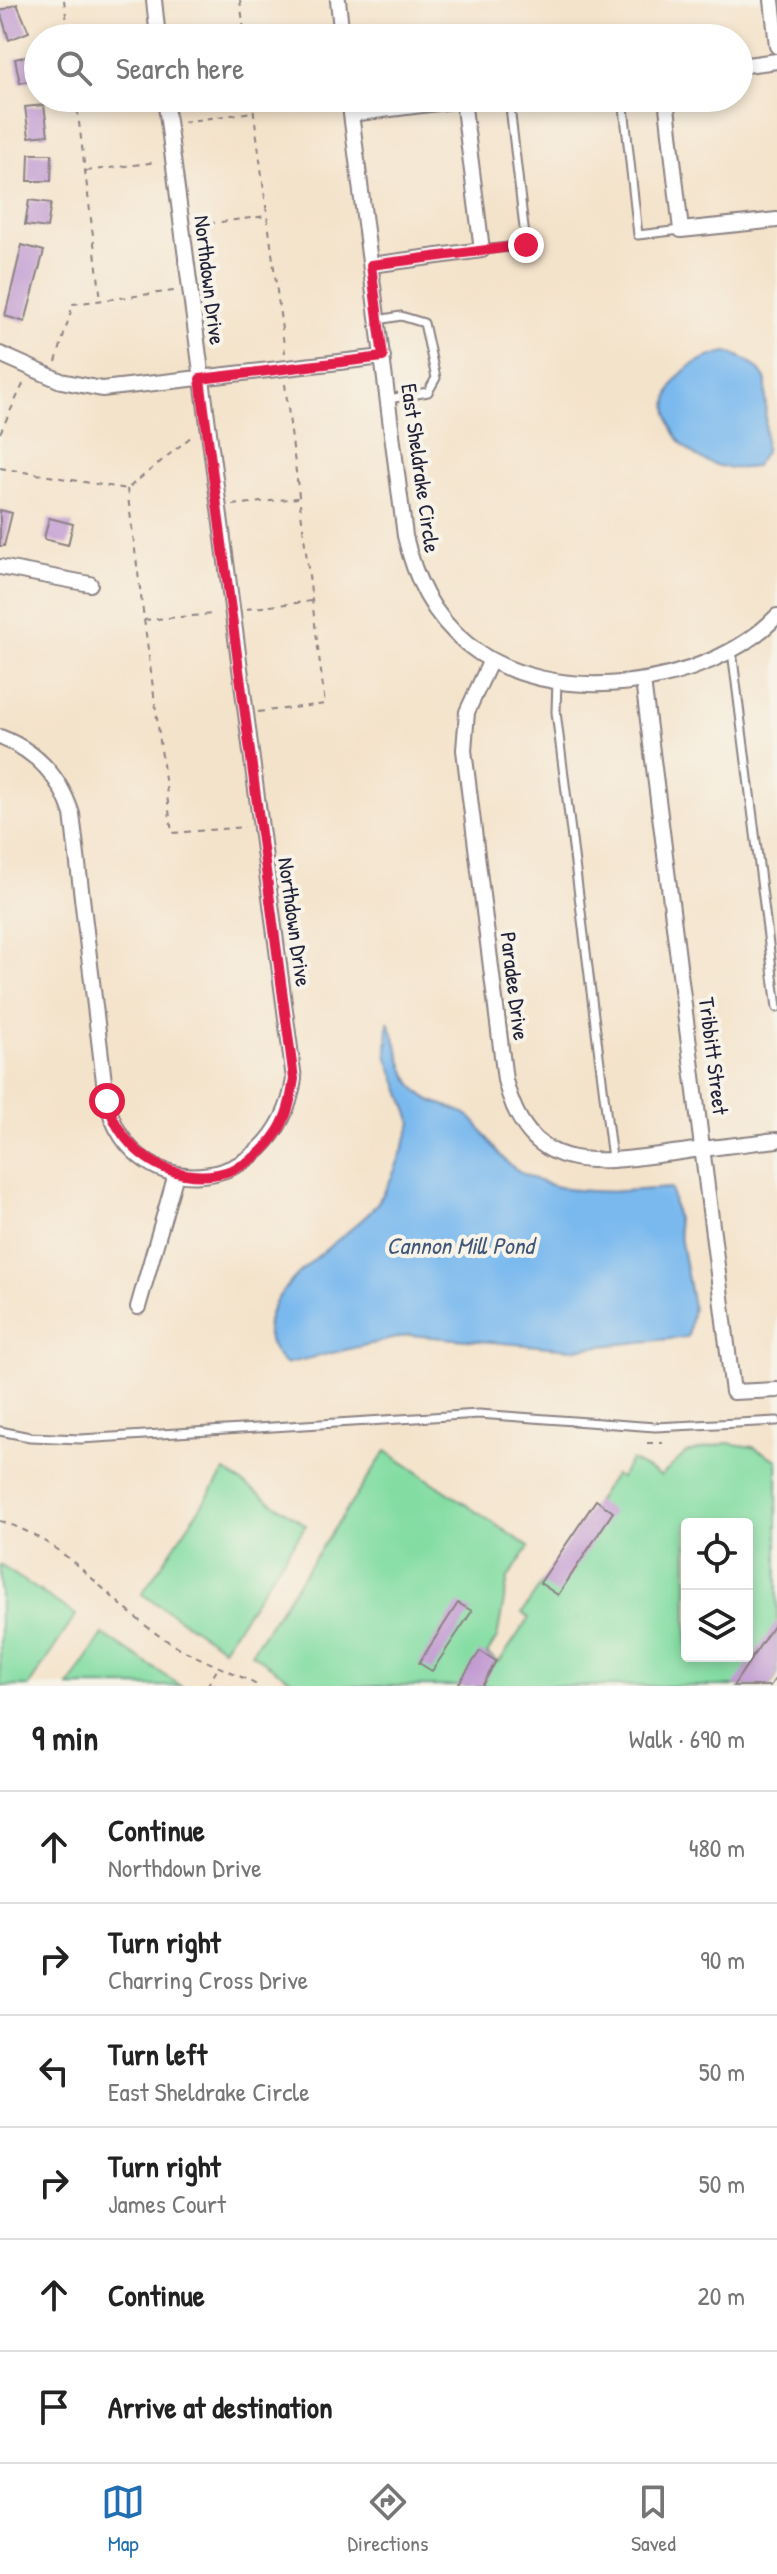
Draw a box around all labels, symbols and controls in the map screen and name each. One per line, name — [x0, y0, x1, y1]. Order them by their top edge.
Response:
search box — [24, 24, 753, 112]
icon: search — [52, 46, 96, 90]
text: Search here — [116, 48, 244, 88]
street label: Northdown Drive — [187, 214, 233, 347]
route end — [508, 227, 544, 263]
street label: East Sheldrake Circle — [394, 381, 448, 555]
street label: Northdown Drive — [271, 856, 319, 989]
street label: Paradee Drive — [493, 930, 537, 1042]
street label: Tribbitt Street — [692, 996, 736, 1117]
route start — [89, 1083, 125, 1119]
water label: Cannon Mill Pond — [386, 1229, 537, 1261]
map controls — [681, 1518, 753, 1662]
button: locate — [681, 1518, 753, 1590]
button: layers — [681, 1590, 753, 1662]
text: 9 min — [32, 1715, 98, 1761]
text: Walk · 690 m — [629, 1721, 745, 1756]
text: Continue — [108, 1810, 205, 1850]
icon: ahead — [32, 1825, 76, 1869]
text: 480 m — [689, 1830, 745, 1865]
text: Northdown Drive — [108, 1850, 262, 1885]
text: Turn right — [108, 1922, 221, 1962]
icon: right — [32, 1937, 76, 1981]
text: 90 m — [700, 1942, 745, 1977]
text: Charring Cross Drive — [108, 1962, 308, 1997]
text: Turn left — [108, 2034, 207, 2074]
icon: left — [32, 2049, 76, 2093]
text: 50 m — [699, 2054, 745, 2089]
text: East Sheldrake Circle — [108, 2074, 310, 2109]
text: Turn right — [108, 2146, 221, 2186]
icon: right — [32, 2161, 76, 2205]
text: 50 m — [699, 2166, 745, 2201]
text: James Court — [108, 2186, 226, 2221]
icon: ahead — [32, 2273, 76, 2317]
text: Continue — [108, 2275, 205, 2315]
text: 20 m — [698, 2278, 745, 2313]
icon: arrive — [32, 2385, 76, 2429]
text: Arrive at destination — [108, 2387, 333, 2427]
tab: Map — [101, 2480, 145, 2558]
tab: Directions — [348, 2480, 429, 2558]
tab: Saved — [631, 2480, 676, 2558]

